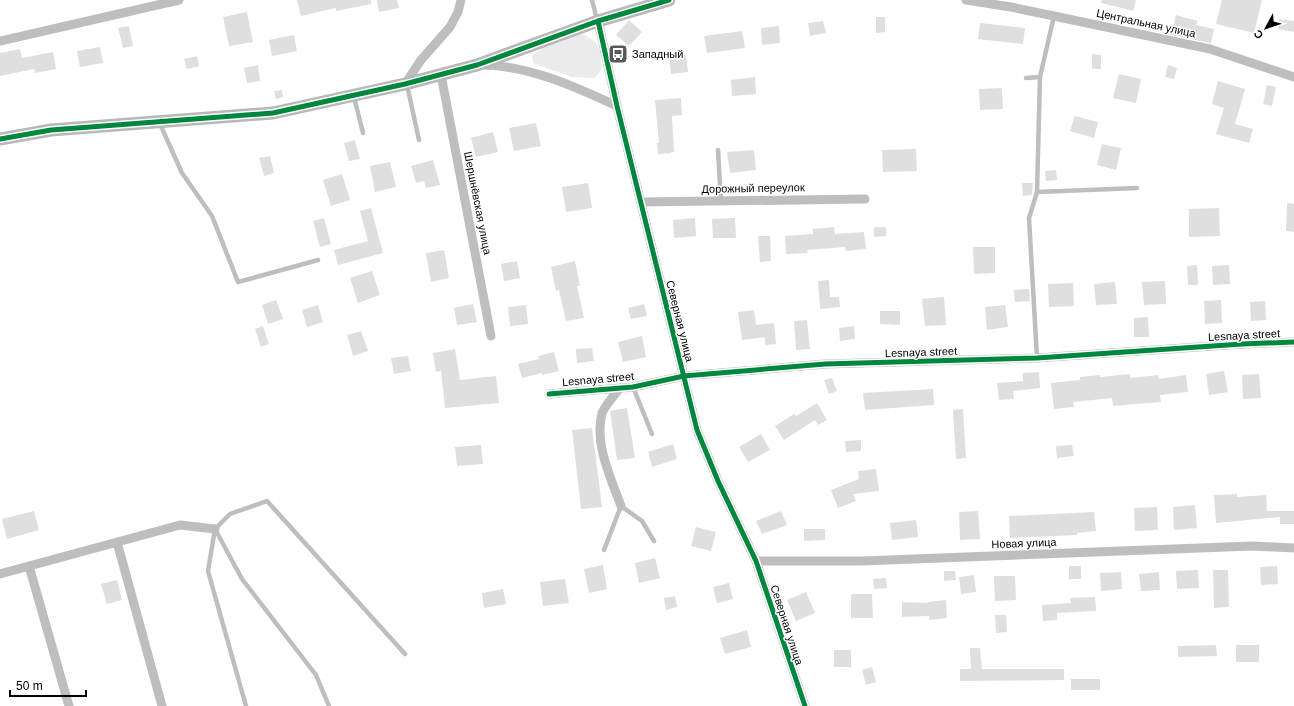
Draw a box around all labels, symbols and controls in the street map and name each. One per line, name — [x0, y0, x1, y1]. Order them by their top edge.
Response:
street label: Центральная улица — [1095, 7, 1198, 40]
north arrow — [1246, 8, 1286, 48]
text: С — [1251, 27, 1265, 41]
bus stop icon: Западный — [607, 43, 629, 65]
place label: Западный — [632, 48, 683, 60]
street label: Шершнёвская улица — [462, 150, 494, 257]
street label: Дорожный переулок — [701, 181, 805, 195]
street label: Северная улица — [664, 279, 696, 364]
street label: Lesnaya street — [1208, 327, 1280, 343]
street label: Lesnaya street — [885, 345, 957, 359]
street label: Lesnaya street — [562, 370, 634, 388]
street label: Новая улица — [991, 536, 1058, 550]
street label: Северная улица — [768, 583, 806, 667]
scale bar — [10, 672, 86, 698]
text: 50 m — [16, 679, 43, 693]

